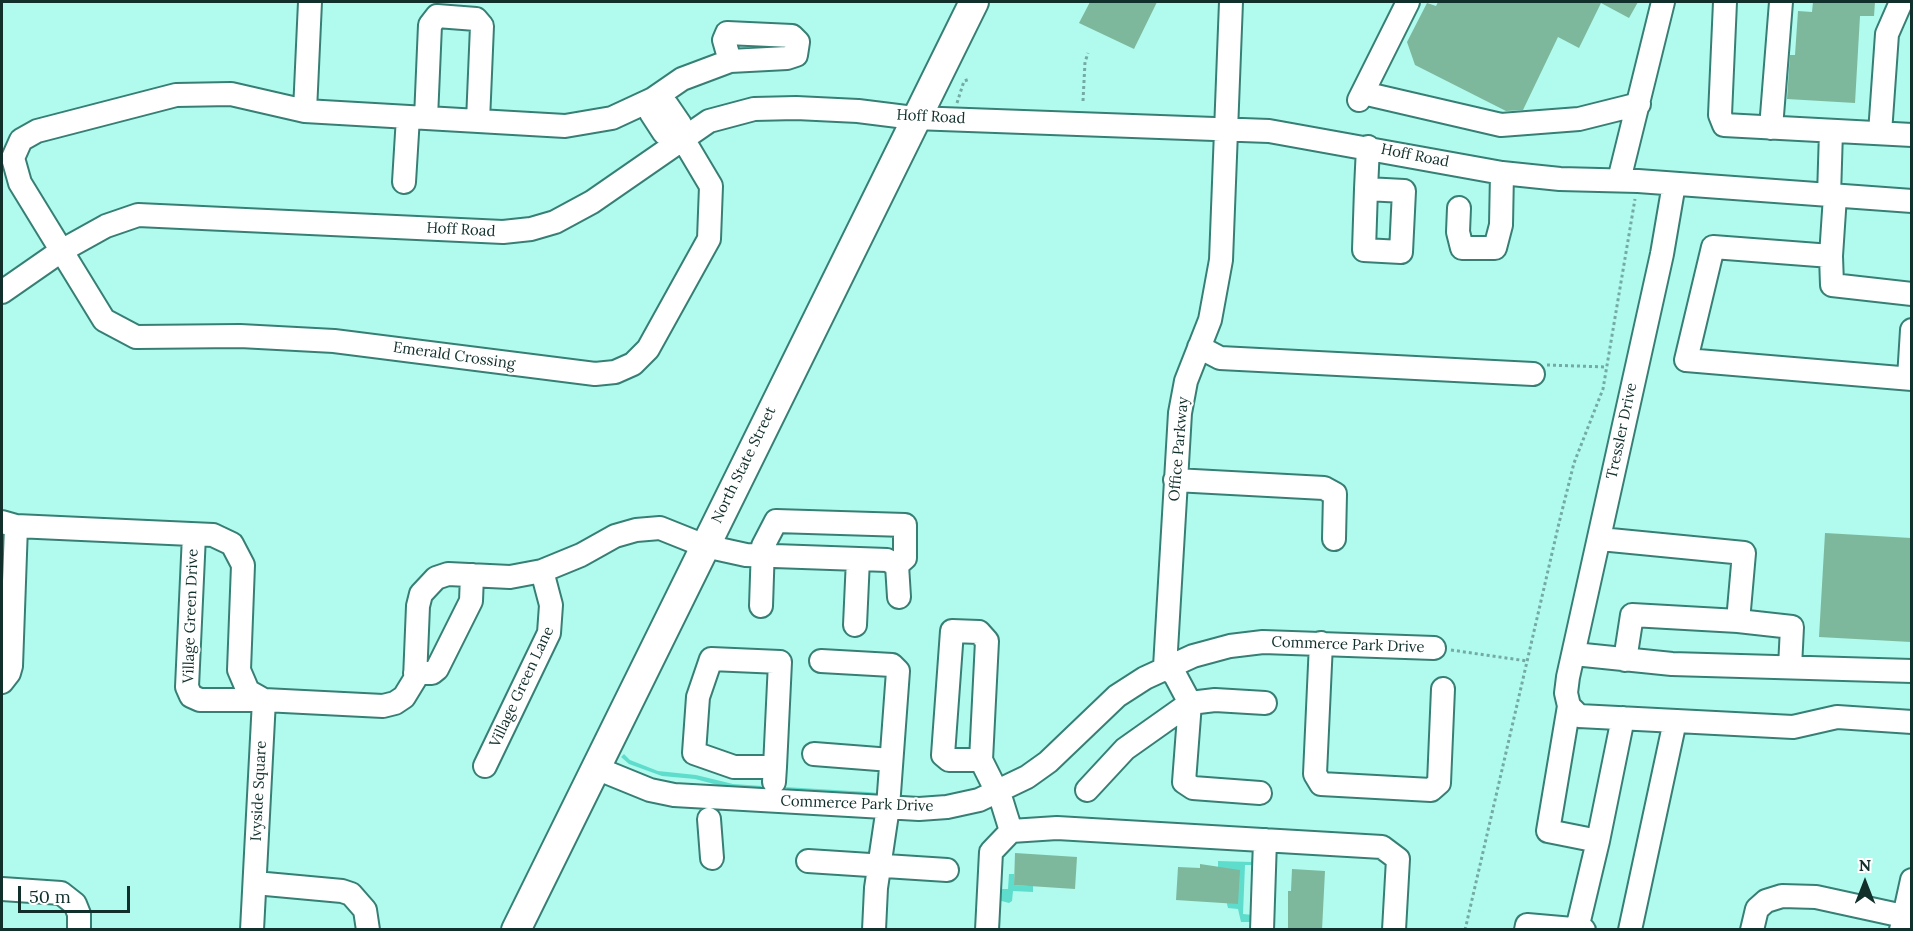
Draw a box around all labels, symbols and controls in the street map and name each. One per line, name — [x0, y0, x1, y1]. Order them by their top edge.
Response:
street label: Hoff Road — [896, 106, 966, 128]
street label: Hoff Road — [1379, 141, 1451, 171]
street label: Hoff Road — [426, 219, 496, 241]
street label: Emerald Crossing — [392, 339, 516, 373]
street label: Tressler Drive — [1603, 381, 1641, 481]
street label: Office Parkway — [1165, 396, 1193, 502]
street label: North State Street — [708, 404, 780, 526]
street label: Village Green Drive — [180, 548, 202, 684]
street label: Village Green Lane — [486, 624, 558, 750]
street label: Commerce Park Drive — [1271, 633, 1425, 657]
street label: Ivyside Square — [247, 740, 271, 842]
street label: Commerce Park Drive — [780, 792, 934, 816]
north arrow — [1835, 853, 1895, 913]
text: N — [1859, 855, 1871, 875]
scale bar — [21, 874, 134, 912]
text: 50 m — [29, 885, 71, 908]

